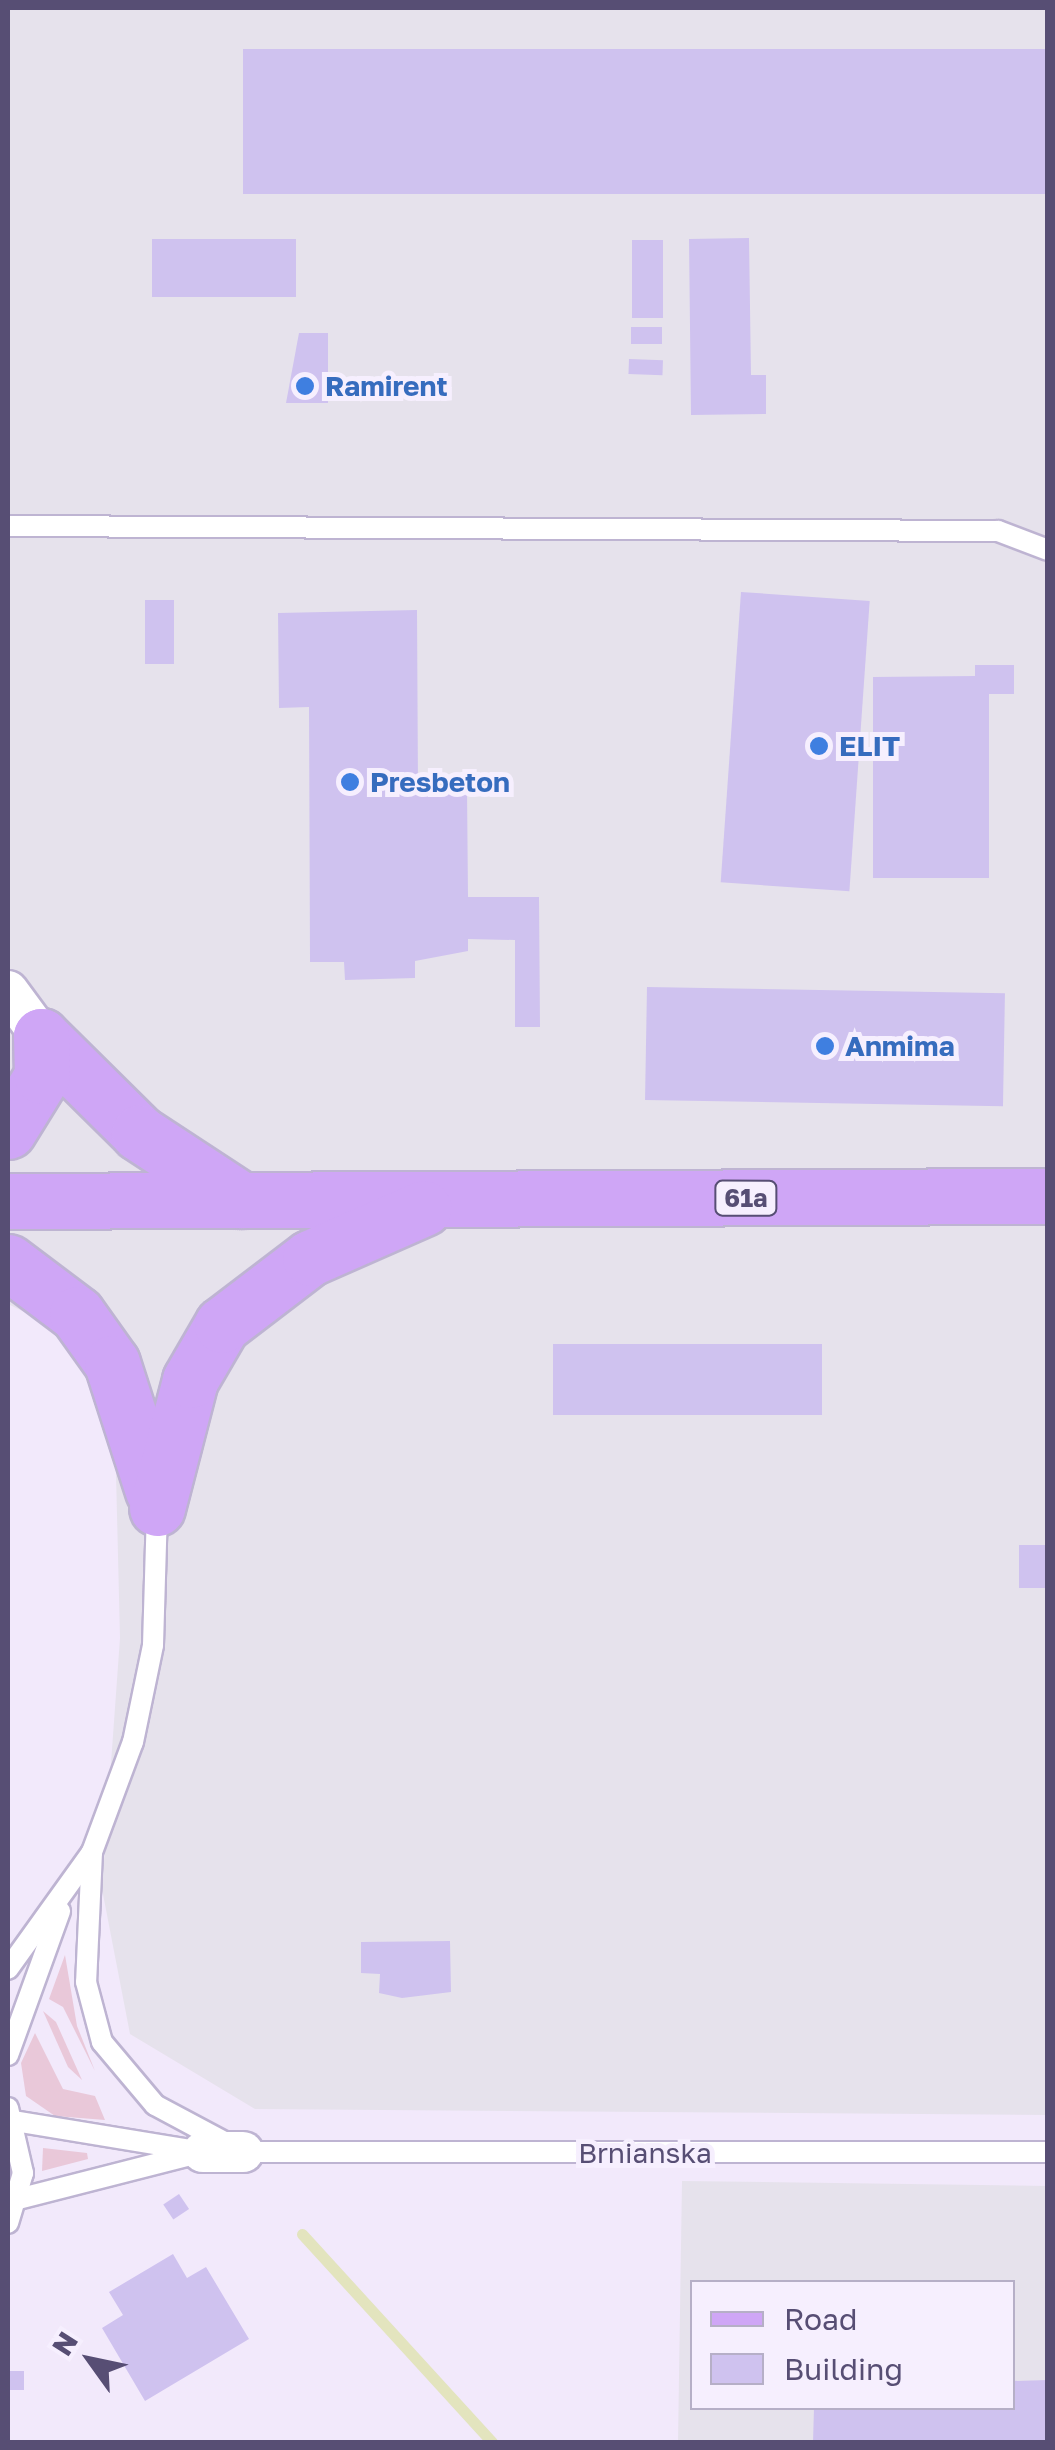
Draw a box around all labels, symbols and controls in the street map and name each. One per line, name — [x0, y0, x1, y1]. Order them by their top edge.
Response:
place label: Ramirent — [325, 369, 448, 403]
marker: Ramirent — [294, 375, 316, 397]
place label: ELIT — [839, 729, 900, 763]
marker: ELIT — [808, 735, 830, 757]
place label: Presbeton — [370, 765, 510, 799]
marker: Presbeton — [339, 771, 361, 793]
place label: Anmima — [845, 1029, 955, 1063]
marker: Anmima — [814, 1035, 836, 1057]
road number: 61a — [714, 1178, 778, 1218]
street label: Brnianska — [578, 2136, 712, 2170]
legend — [690, 2280, 1015, 2410]
text: Road — [784, 2301, 858, 2337]
north arrow — [40, 2310, 140, 2410]
text: N — [45, 2325, 84, 2361]
text: Building — [784, 2351, 903, 2387]

